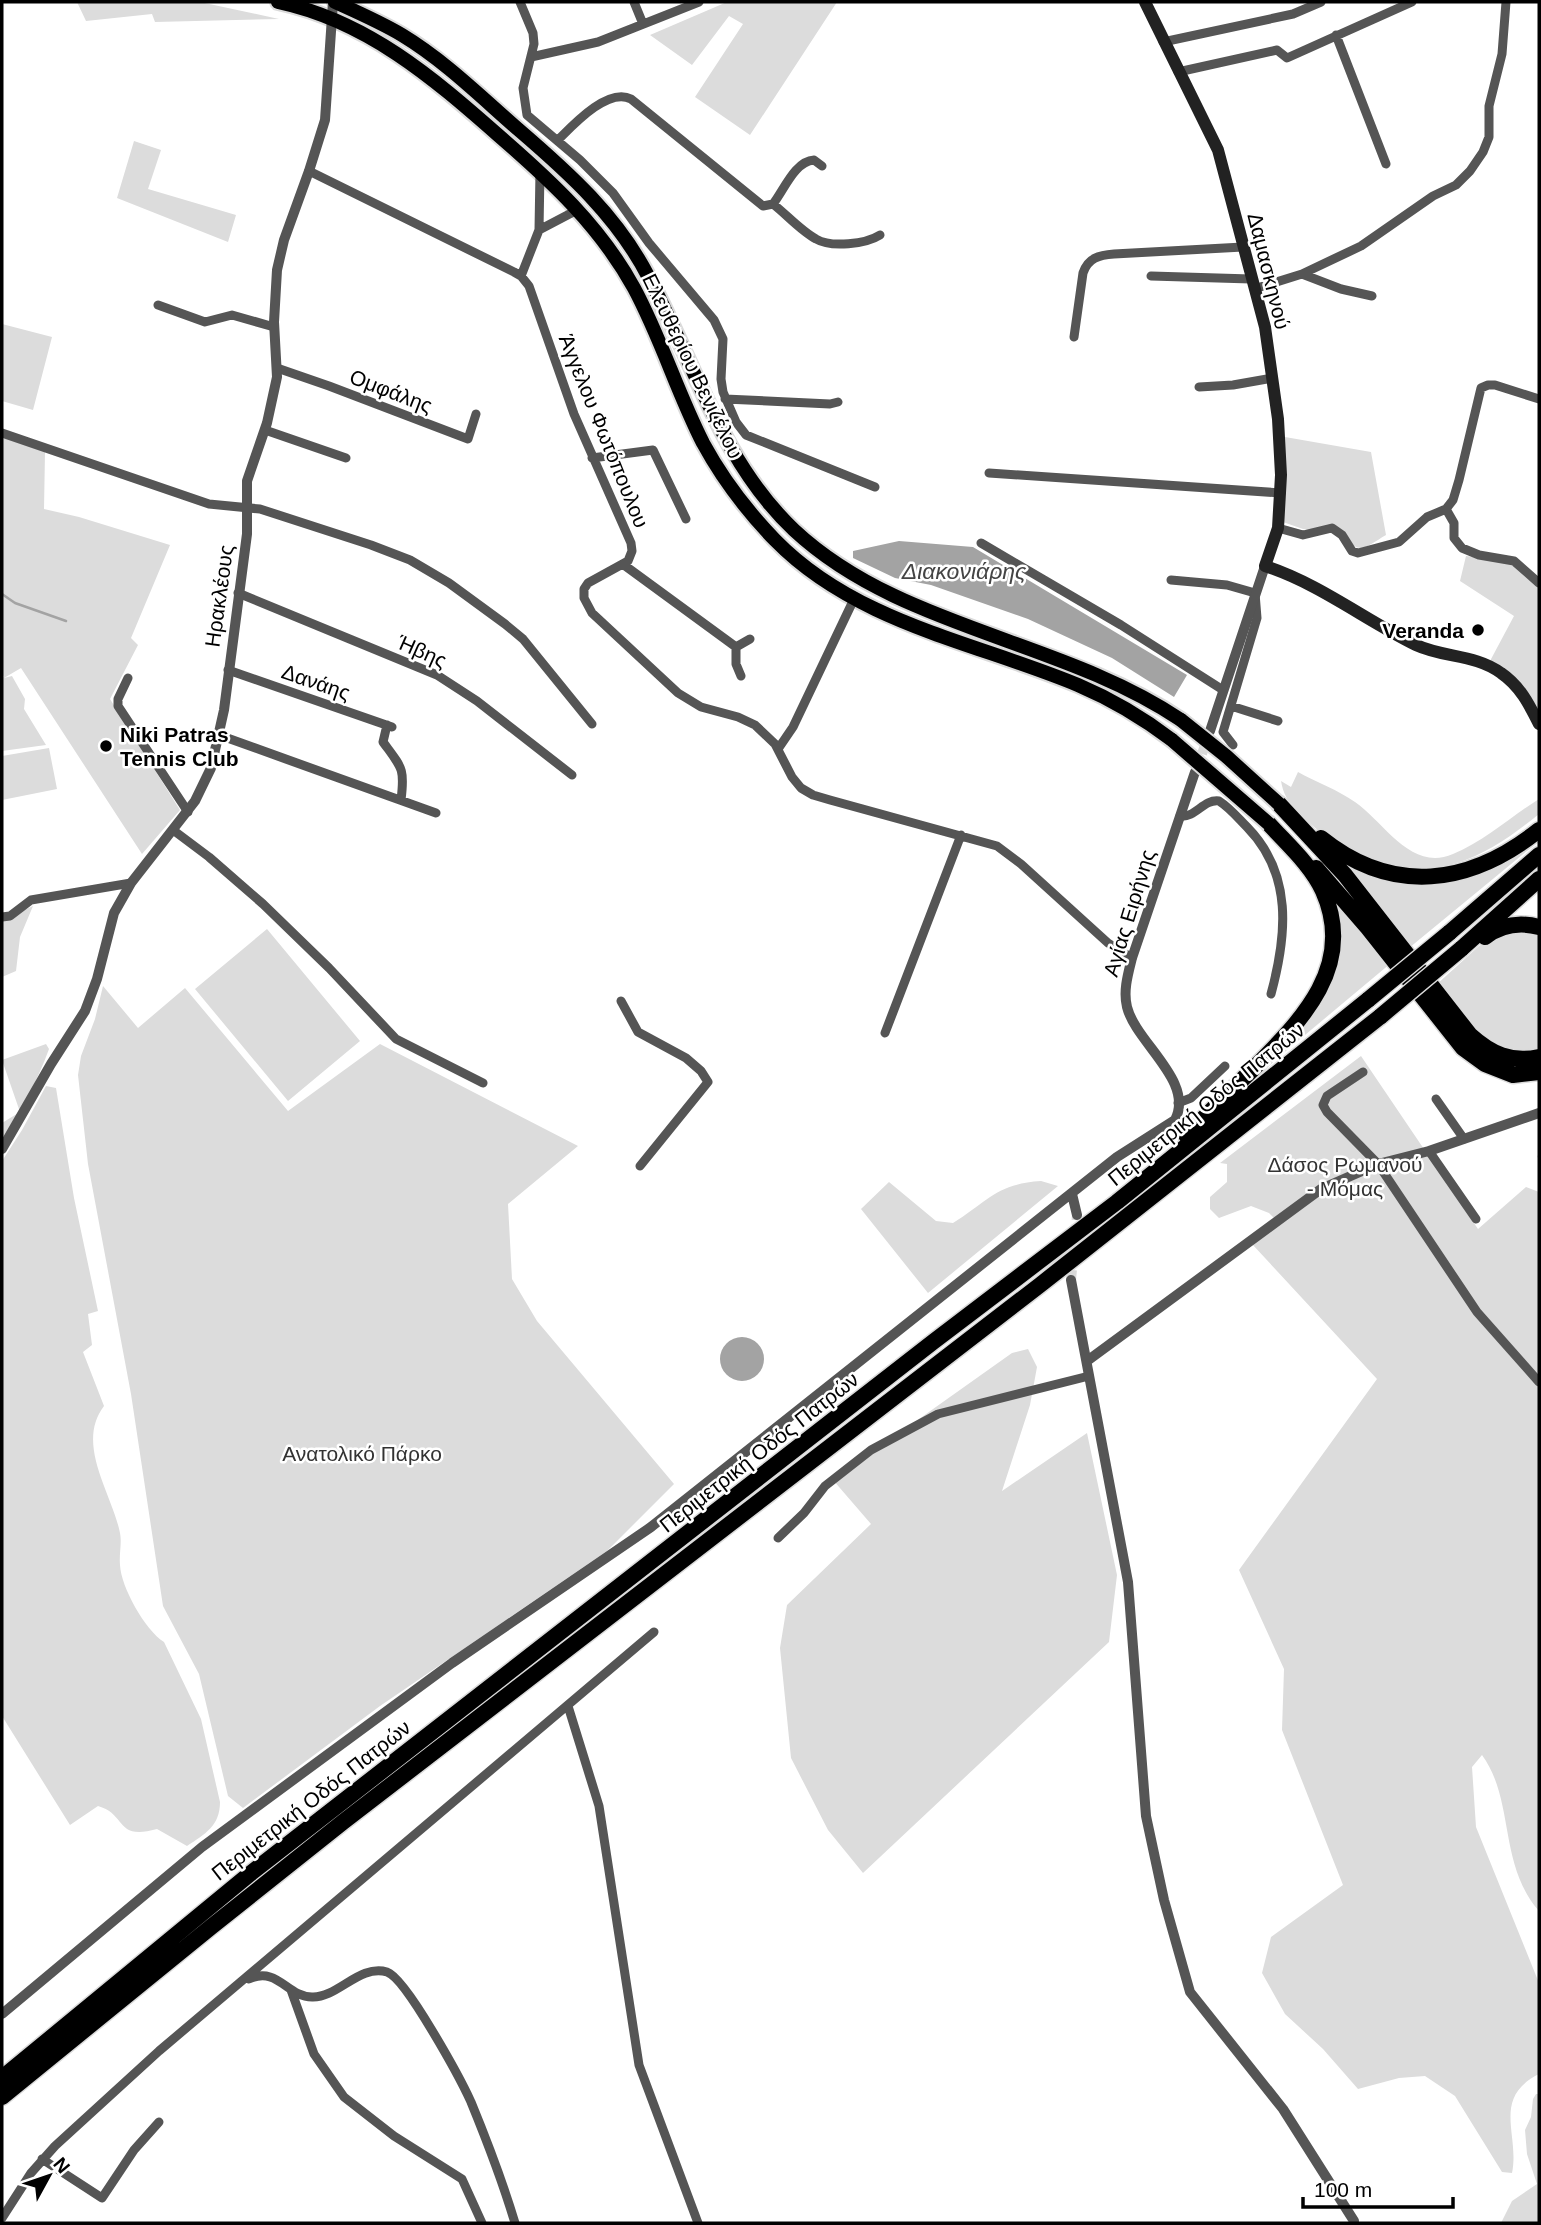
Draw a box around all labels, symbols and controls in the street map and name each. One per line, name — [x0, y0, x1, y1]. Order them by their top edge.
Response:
street label: Δαμασκηνού — [1243, 210, 1295, 332]
street label: Ελευθερίου Βενιζέλου — [638, 270, 748, 462]
street label: Άγγελου Φωτόπουλου — [555, 331, 653, 531]
street label: Ομφάλης — [347, 365, 435, 417]
street label: Ηρακλέους — [200, 543, 238, 649]
water label: Διακονιάρης — [901, 558, 1027, 584]
place label: Veranda — [1382, 619, 1464, 642]
marker: Veranda — [1470, 622, 1486, 638]
street label: Ήβης — [393, 630, 450, 672]
street label: Δανάης — [279, 660, 353, 704]
place label: Niki Patras Tennis Club — [120, 723, 239, 770]
marker: Niki Patras Tennis Club — [98, 738, 114, 754]
street label: Αγίας Ειρήνης — [1099, 847, 1159, 979]
street label: Περιμετρική Οδός Πατρών — [1103, 1018, 1309, 1190]
park label: Δάσος Ρωμανού - Μόμας — [1267, 1153, 1423, 1200]
street label: Περιμετρική Οδός Πατρών — [655, 1367, 863, 1537]
park label: Ανατολικό Πάρκο — [282, 1442, 442, 1465]
street label: Περιμετρική Οδός Πατρών — [207, 1715, 415, 1885]
north arrow — [14, 2141, 84, 2211]
text: N — [49, 2153, 74, 2177]
scale bar — [1303, 2166, 1454, 2210]
text: 100 m — [1314, 2178, 1372, 2201]

